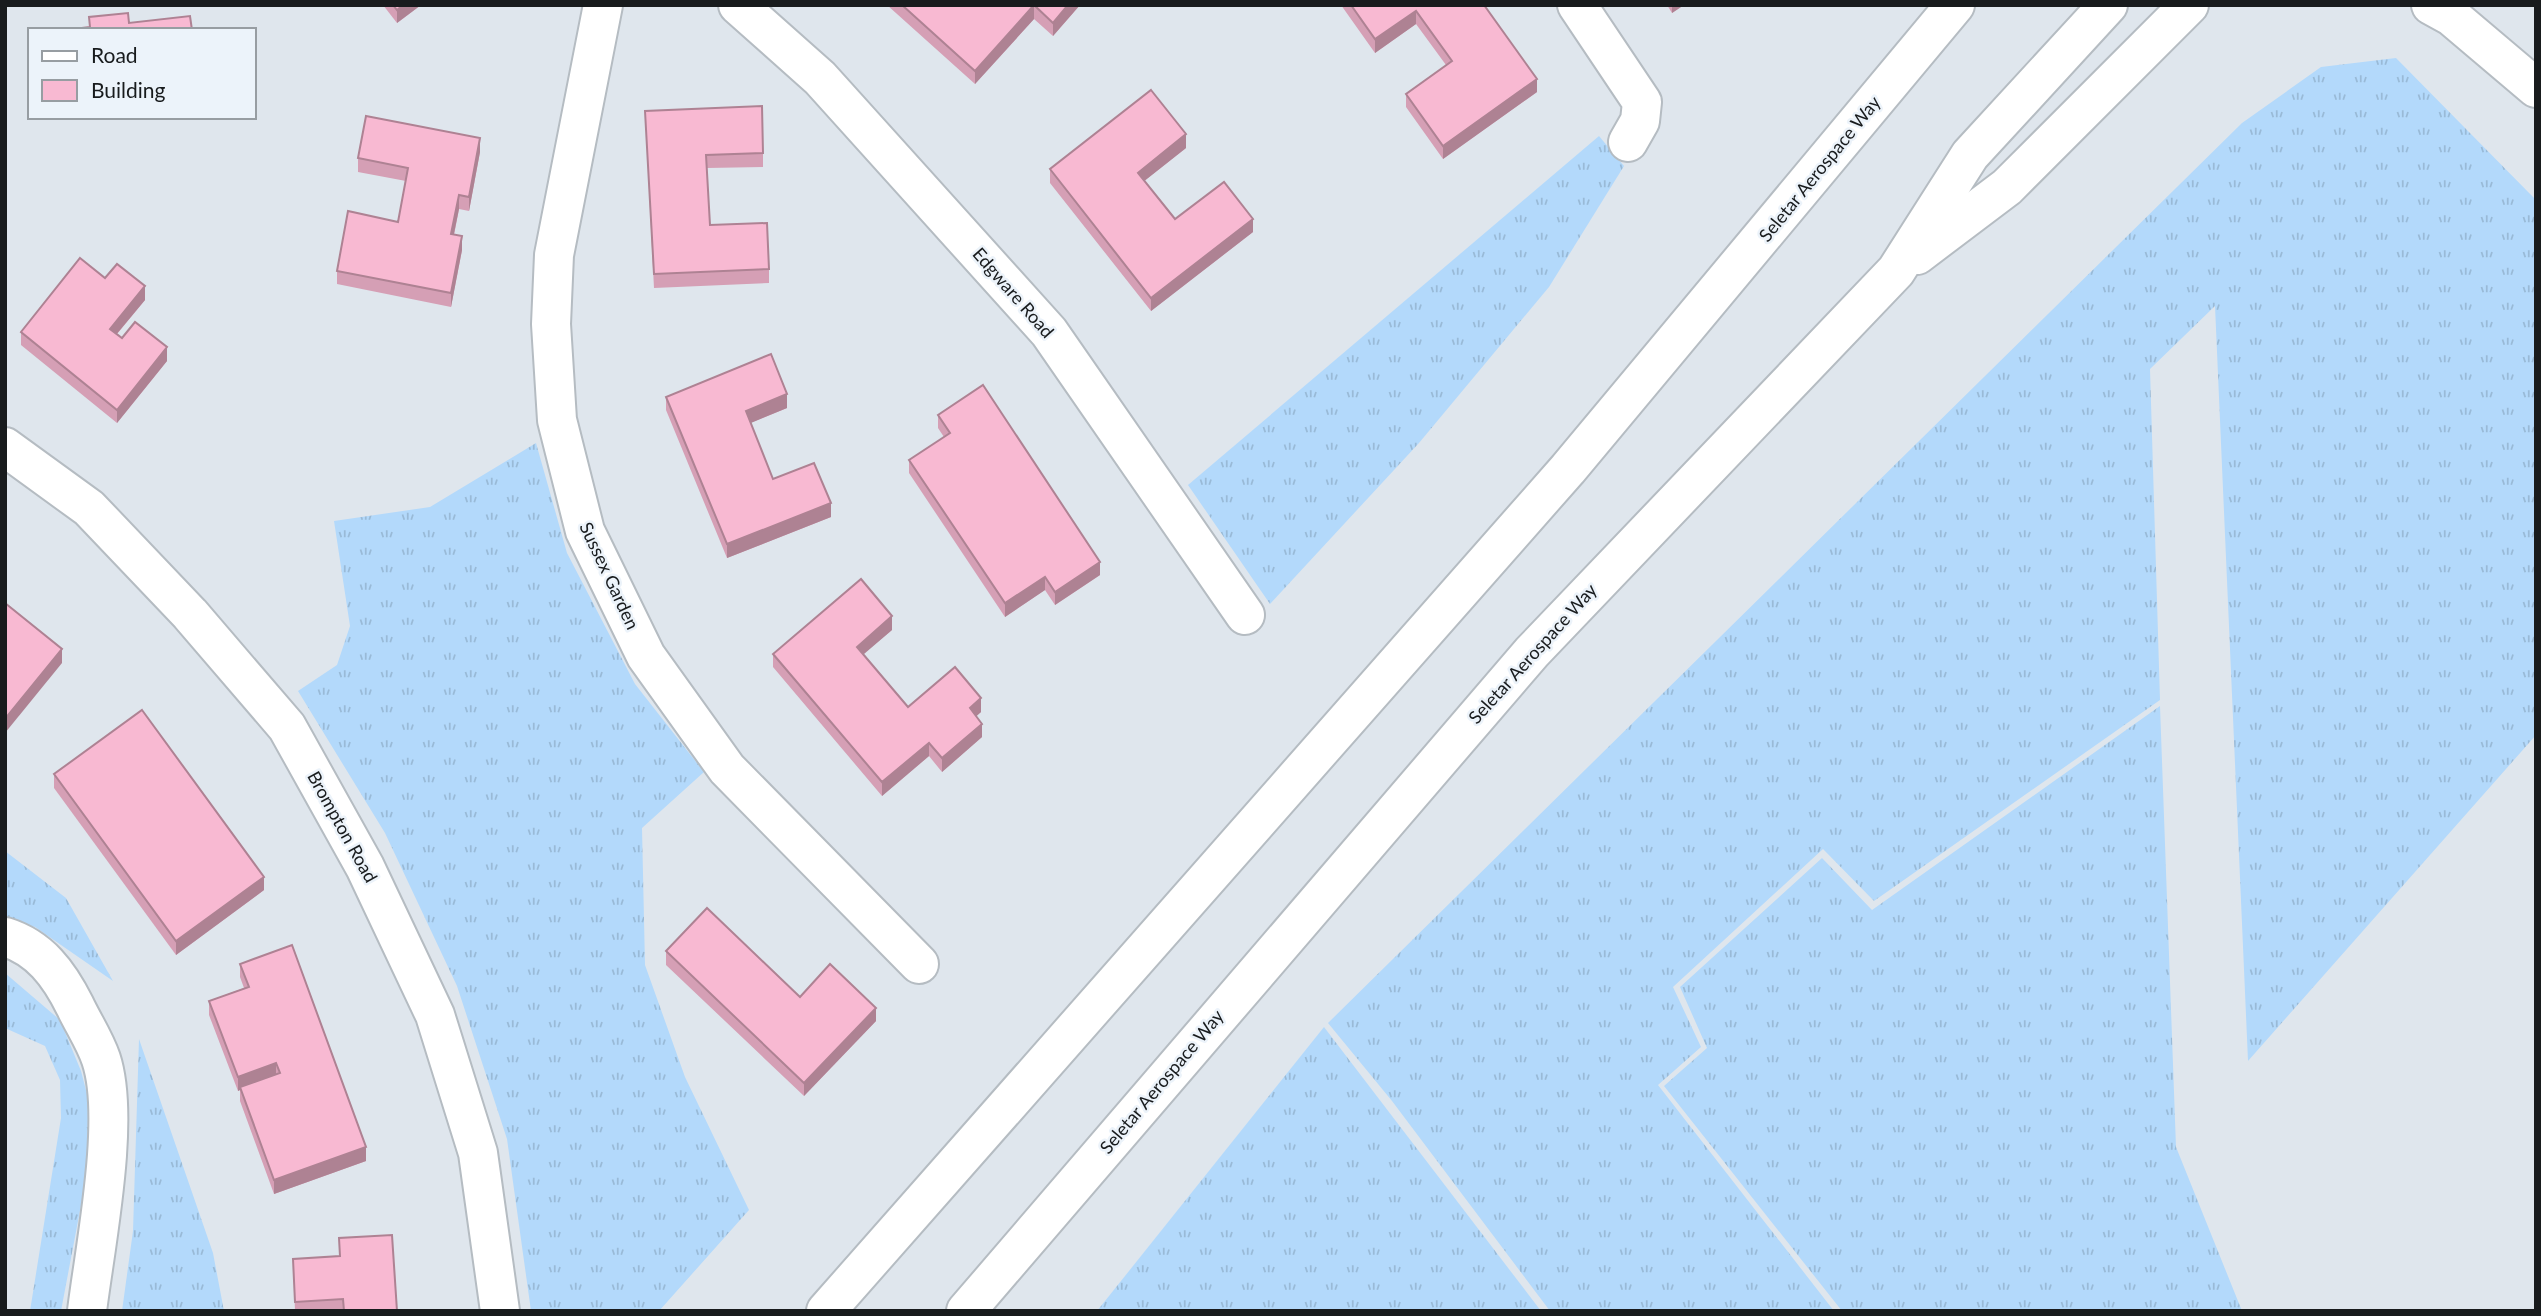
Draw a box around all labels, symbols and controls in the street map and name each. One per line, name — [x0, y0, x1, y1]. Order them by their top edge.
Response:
legend — [28, 28, 256, 119]
text: Road — [91, 42, 138, 67]
text: Building — [91, 77, 166, 102]
street label: Seletar Aerospace Way — [1754, 91, 1885, 246]
street label: Edgware Road — [968, 243, 1059, 342]
street label: Sussex Garden — [575, 518, 644, 633]
street label: Seletar Aerospace Way — [1463, 578, 1601, 728]
street label: Brompton Road — [303, 767, 383, 886]
street label: Seletar Aerospace Way — [1095, 1004, 1228, 1158]

